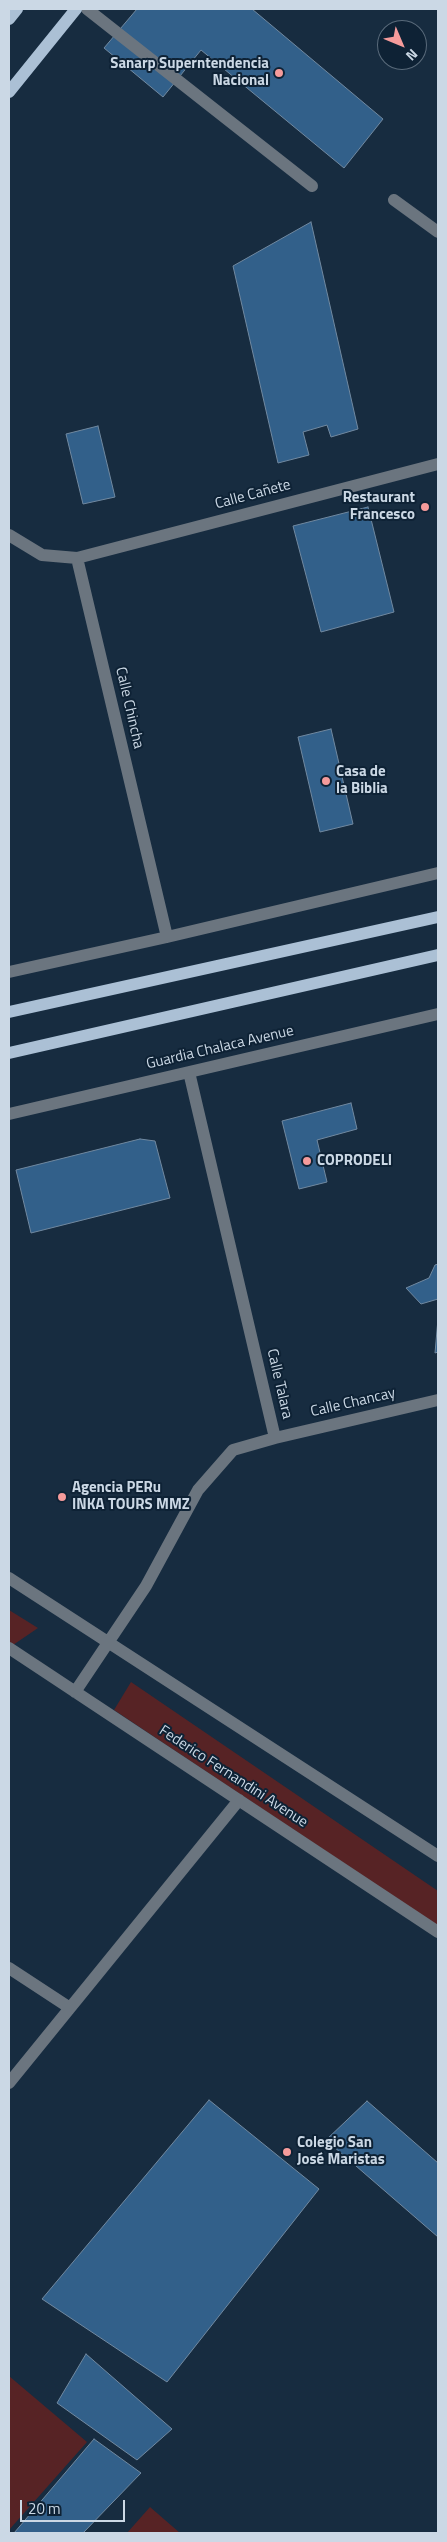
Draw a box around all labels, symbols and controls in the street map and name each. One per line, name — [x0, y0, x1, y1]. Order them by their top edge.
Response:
north arrow — [377, 20, 427, 70]
text: N — [401, 44, 423, 66]
place label: Sanarp Superntendencia Nacional — [110, 55, 269, 90]
marker: Sanarp Superntendencia Nacional — [273, 67, 285, 79]
street label: Calle Cañete — [213, 476, 293, 514]
place label: Restaurant Francesco — [343, 489, 415, 524]
marker: Restaurant Francesco — [419, 501, 431, 513]
street label: Calle Chincha — [111, 665, 147, 751]
place label: Casa de la Biblia — [336, 763, 388, 798]
marker: Casa de la Biblia — [320, 775, 332, 787]
street label: Guardia Chalaca Avenue — [145, 1022, 295, 1074]
place label: COPRODELI — [317, 1152, 392, 1170]
marker: COPRODELI — [301, 1155, 313, 1167]
street label: Calle Talara — [262, 1347, 296, 1421]
street label: Calle Chancay — [309, 1385, 397, 1421]
place label: Agencia PERu INKA TOURS MMZ — [72, 1479, 190, 1514]
marker: Agencia PERu INKA TOURS MMZ — [56, 1491, 68, 1503]
street label: Federico Fernandini Avenue — [155, 1722, 311, 1832]
place label: Colegio San José Maristas — [297, 2134, 385, 2169]
marker: Colegio San José Maristas — [281, 2146, 293, 2158]
scale bar — [22, 2490, 128, 2522]
text: 20 m — [28, 2497, 61, 2520]

